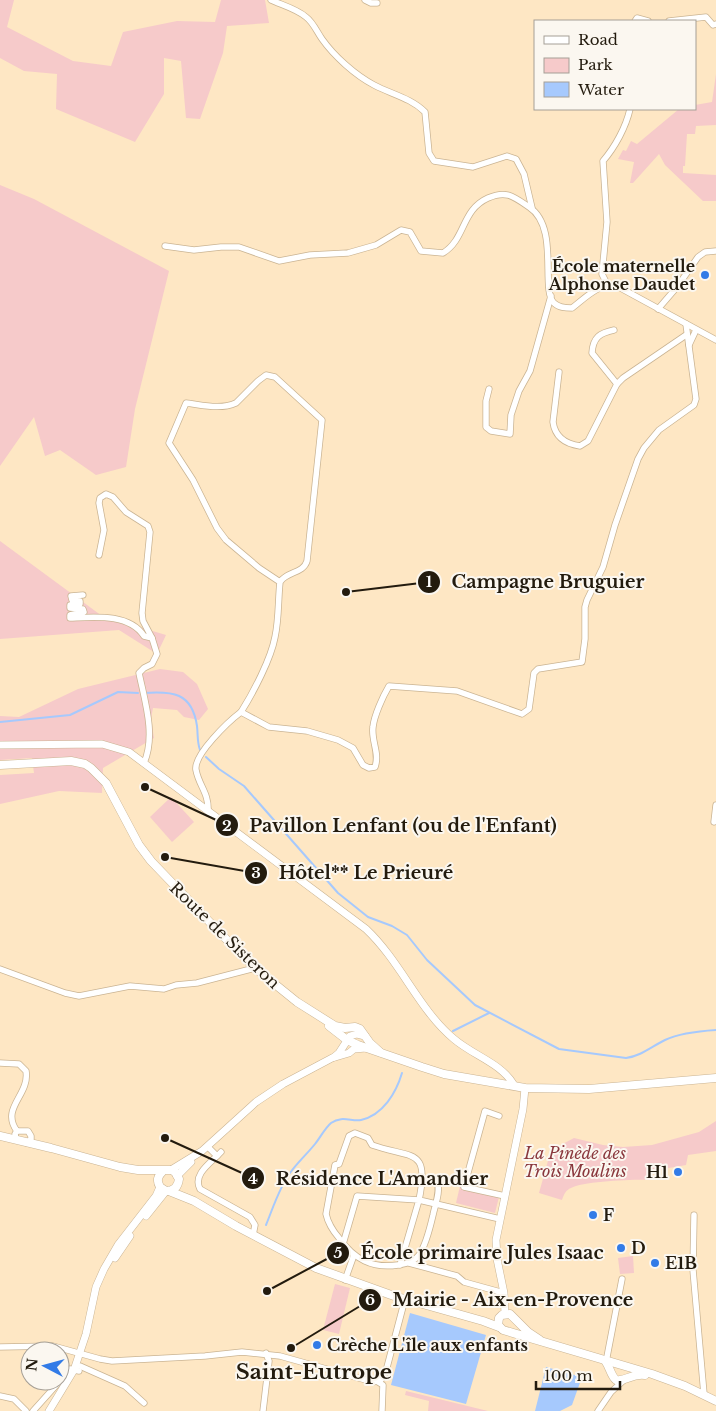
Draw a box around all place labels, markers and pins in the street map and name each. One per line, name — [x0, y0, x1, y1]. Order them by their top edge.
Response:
place label: École maternelle Alphonse Daudet — [548, 256, 696, 294]
marker: École maternelle Alphonse Daudet — [699, 269, 711, 281]
callout: Campagne Bruguier — [417, 565, 655, 598]
callout: Pavillon Lenfant (ou de l'Enfant) — [214, 809, 567, 842]
callout: Hôtel** Le Prieuré — [244, 856, 463, 889]
callout: Résidence L'Amandier — [241, 1162, 498, 1195]
place label: H1 — [646, 1162, 668, 1182]
marker: H1 — [672, 1166, 684, 1178]
place label: F — [603, 1205, 614, 1225]
marker: F — [587, 1209, 599, 1221]
callout: École primaire Jules Isaac — [326, 1236, 614, 1269]
place label: D — [631, 1238, 646, 1258]
marker: D — [615, 1242, 627, 1254]
place label: E1B — [665, 1253, 697, 1273]
marker: E1B — [649, 1257, 661, 1269]
callout: Mairie - Aix-en-Provence — [358, 1283, 644, 1316]
place label: Crèche L'île aux enfants — [327, 1335, 528, 1355]
marker: Crèche L'île aux enfants — [311, 1339, 323, 1351]

